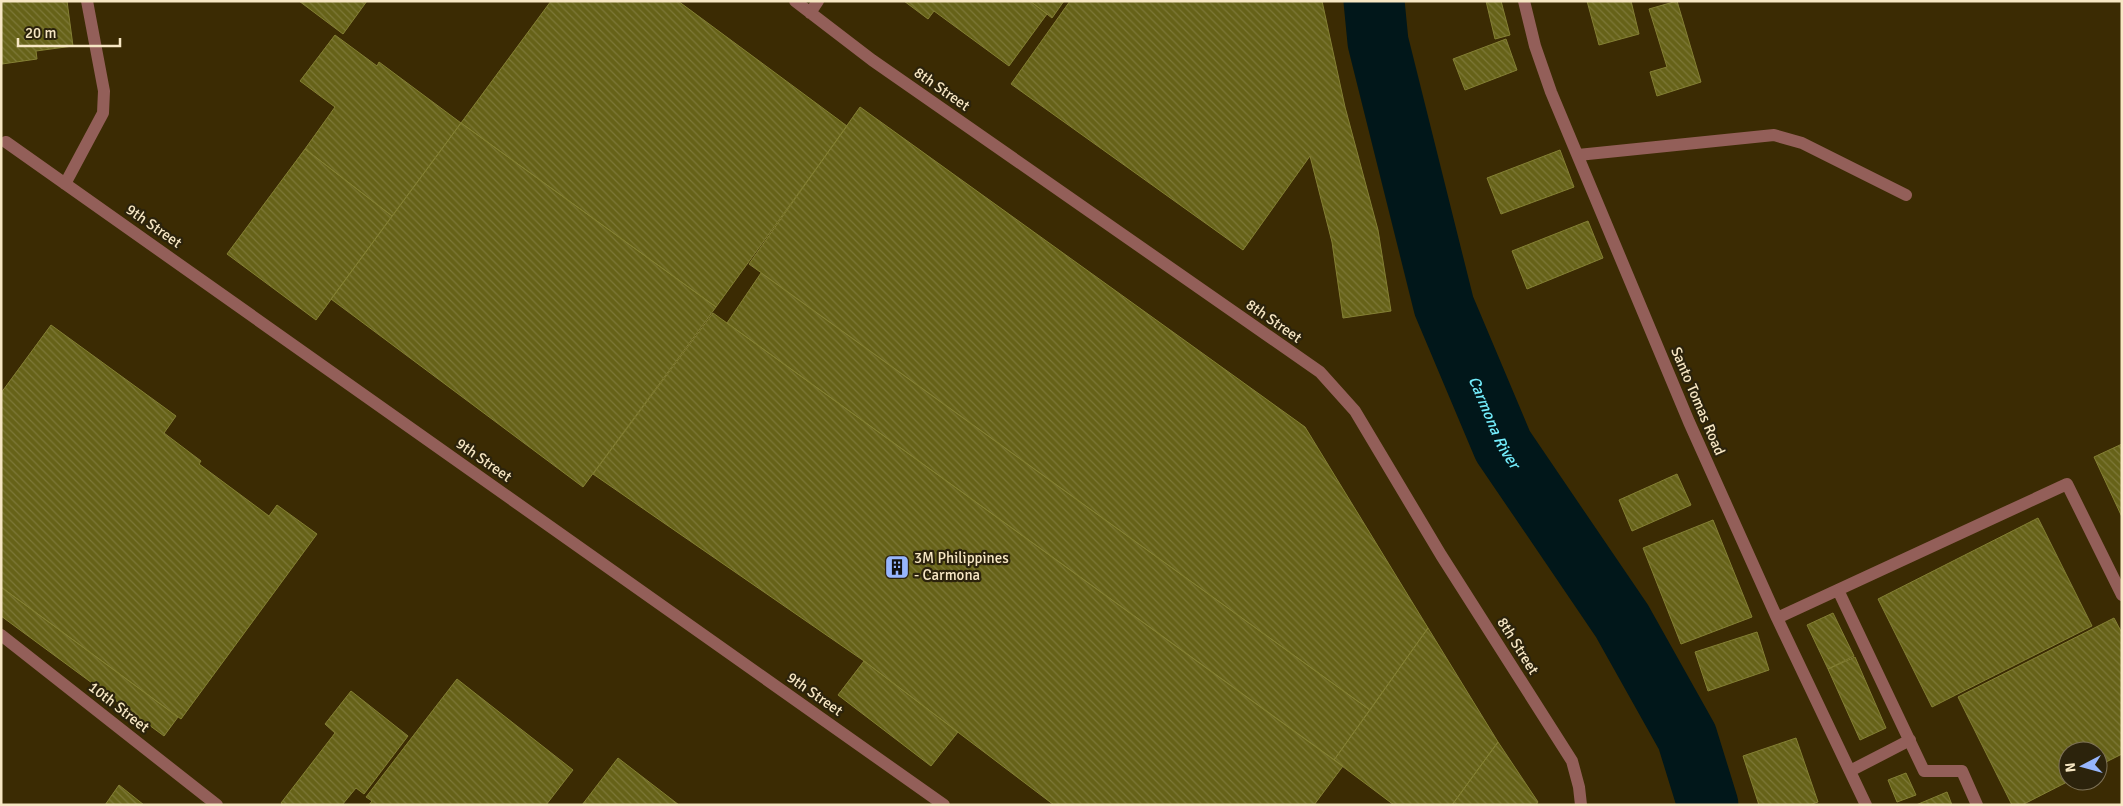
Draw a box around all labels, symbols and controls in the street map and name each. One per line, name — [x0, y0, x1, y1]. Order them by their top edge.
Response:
scale bar — [18, 15, 120, 47]
text: 20 m — [25, 24, 56, 42]
street label: 8th Street — [911, 63, 973, 115]
street label: 9th Street — [123, 200, 185, 252]
street label: 8th Street — [1243, 295, 1305, 347]
street label: Santo Tomas Road — [1667, 344, 1729, 458]
water label: Carmona River — [1464, 373, 1526, 474]
street label: 9th Street — [453, 434, 515, 486]
place label: 3M Philippines - Carmona — [914, 549, 1009, 584]
building icon: 3M Philippines - Carmona — [884, 554, 910, 580]
street label: 8th Street — [1493, 614, 1543, 678]
street label: 9th Street — [784, 668, 846, 720]
street label: 10th Street — [85, 678, 153, 736]
north arrow — [2058, 741, 2108, 791]
text: N — [2062, 762, 2080, 773]

